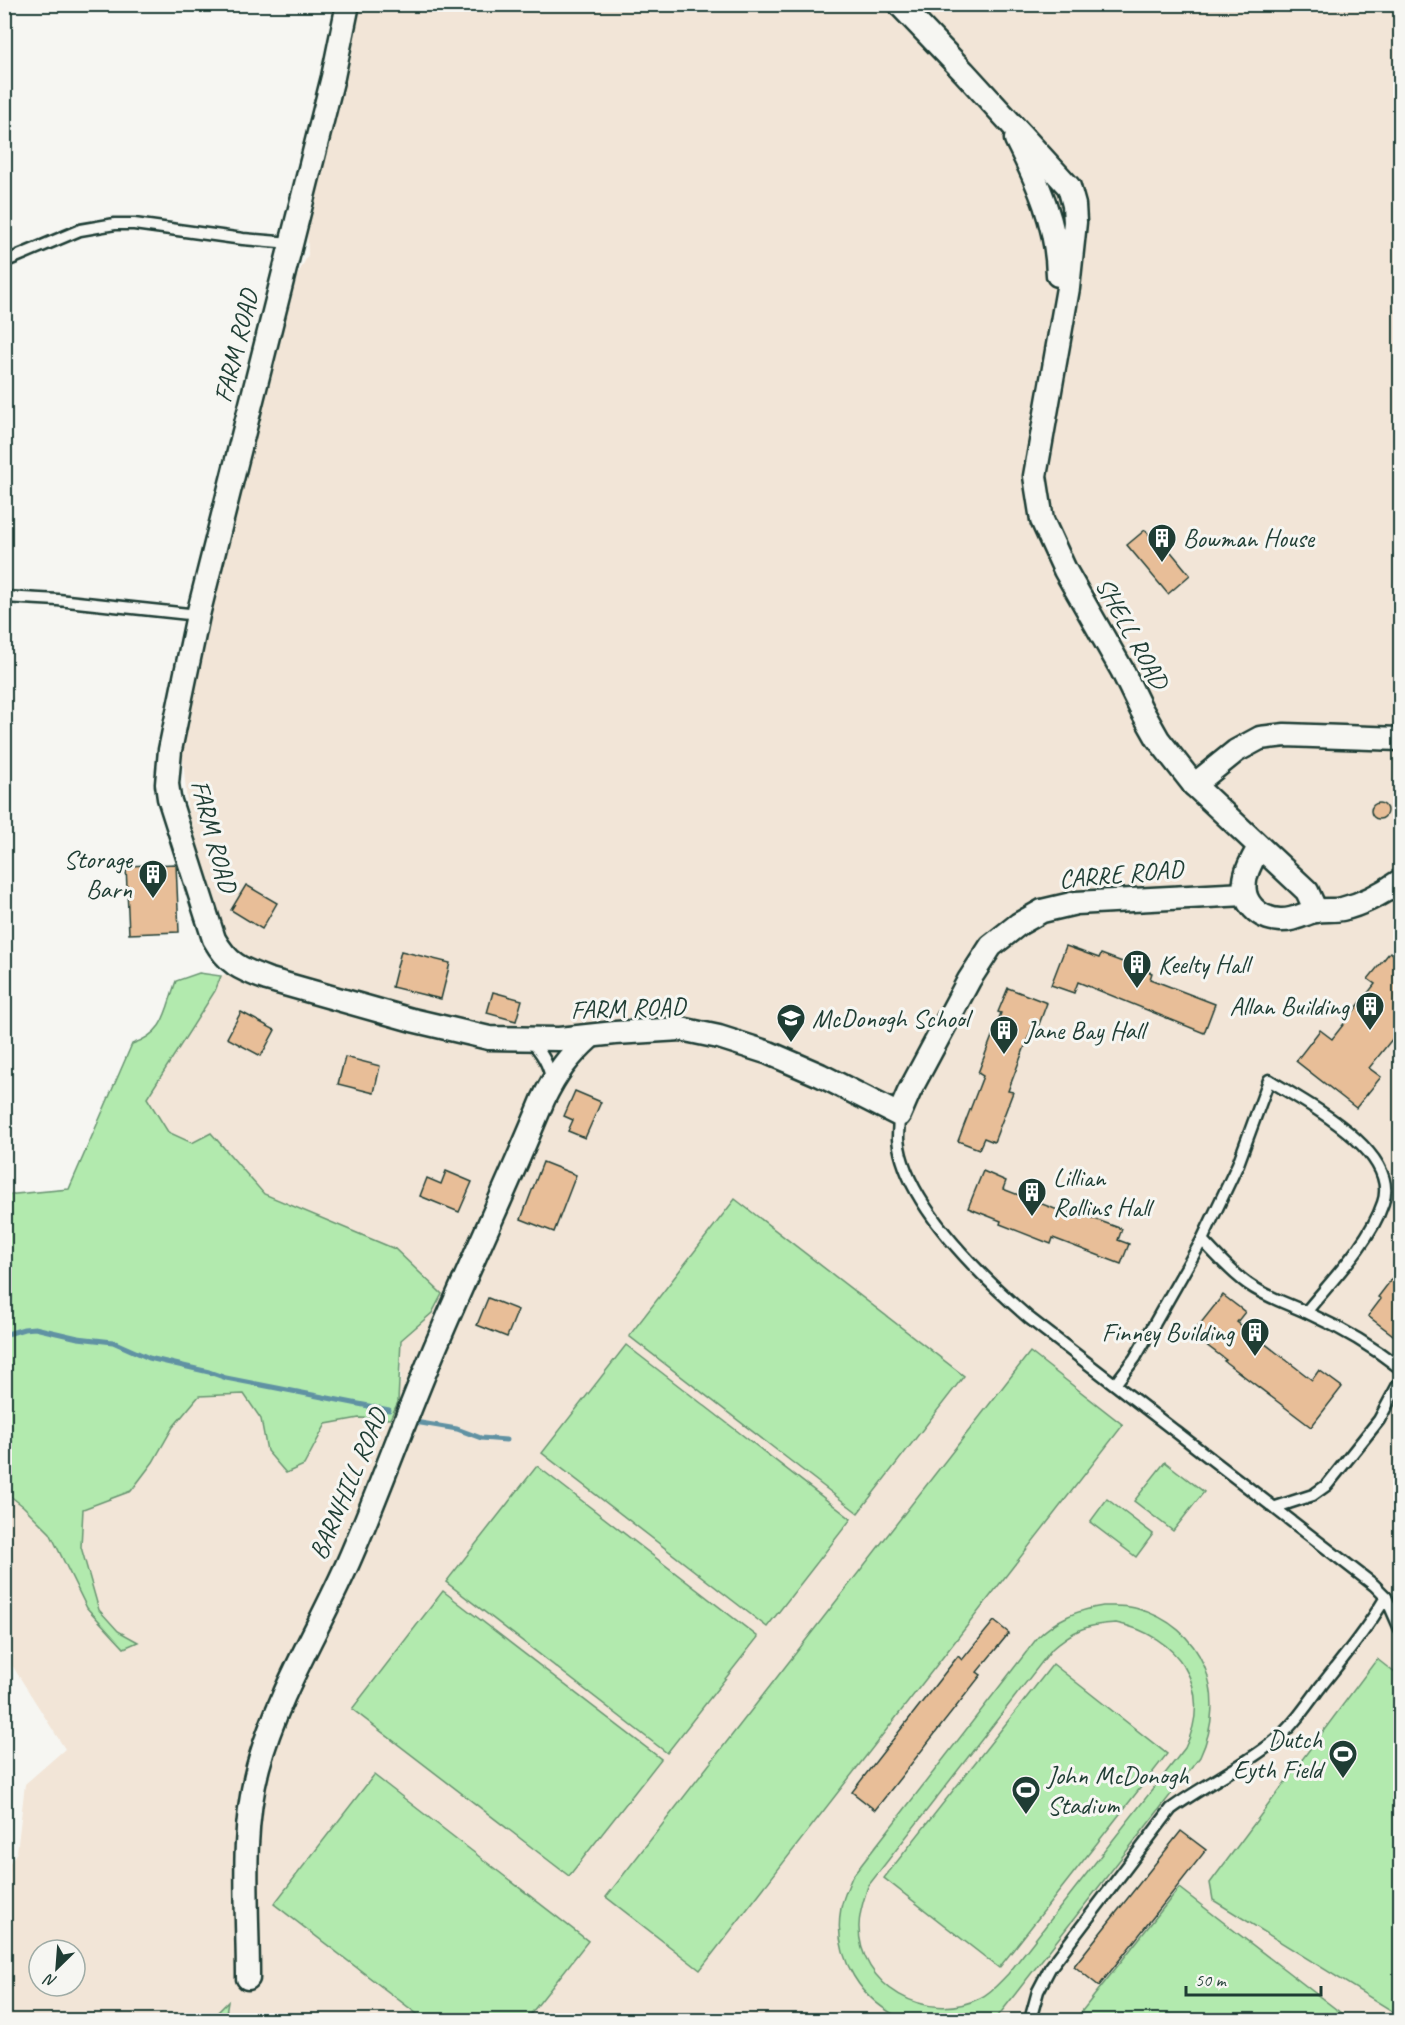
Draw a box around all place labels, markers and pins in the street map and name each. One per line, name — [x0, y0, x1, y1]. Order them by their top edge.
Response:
building icon: Bowman House — [1146, 522, 1178, 564]
place label: Bowman House — [1183, 522, 1316, 555]
place label: Storage Barn — [64, 843, 134, 906]
building icon: Storage Barn — [137, 858, 169, 900]
building icon: Keelty Hall — [1121, 948, 1153, 990]
place label: Keelty Hall — [1158, 948, 1254, 981]
place label: Allan Building — [1229, 990, 1351, 1023]
building icon: Allan Building — [1354, 990, 1386, 1032]
school or university icon: McDonogh School — [775, 1002, 807, 1044]
place label: McDonogh School — [812, 1002, 974, 1035]
building icon: Jane Bay Hall — [988, 1014, 1020, 1056]
place label: Jane Bay Hall — [1023, 1014, 1149, 1047]
place label: Lillian Rollins Hall — [1053, 1161, 1155, 1224]
building icon: Lillian Rollins Hall — [1016, 1176, 1048, 1218]
place label: Finney Building — [1102, 1316, 1236, 1349]
building icon: Finney Building — [1239, 1316, 1271, 1358]
place label: Dutch Eyth Field — [1233, 1723, 1326, 1786]
sports icon: Dutch Eyth Field — [1327, 1738, 1359, 1780]
place label: John McDonogh Stadium — [1045, 1759, 1190, 1822]
sports icon: John McDonogh Stadium — [1010, 1774, 1042, 1816]

